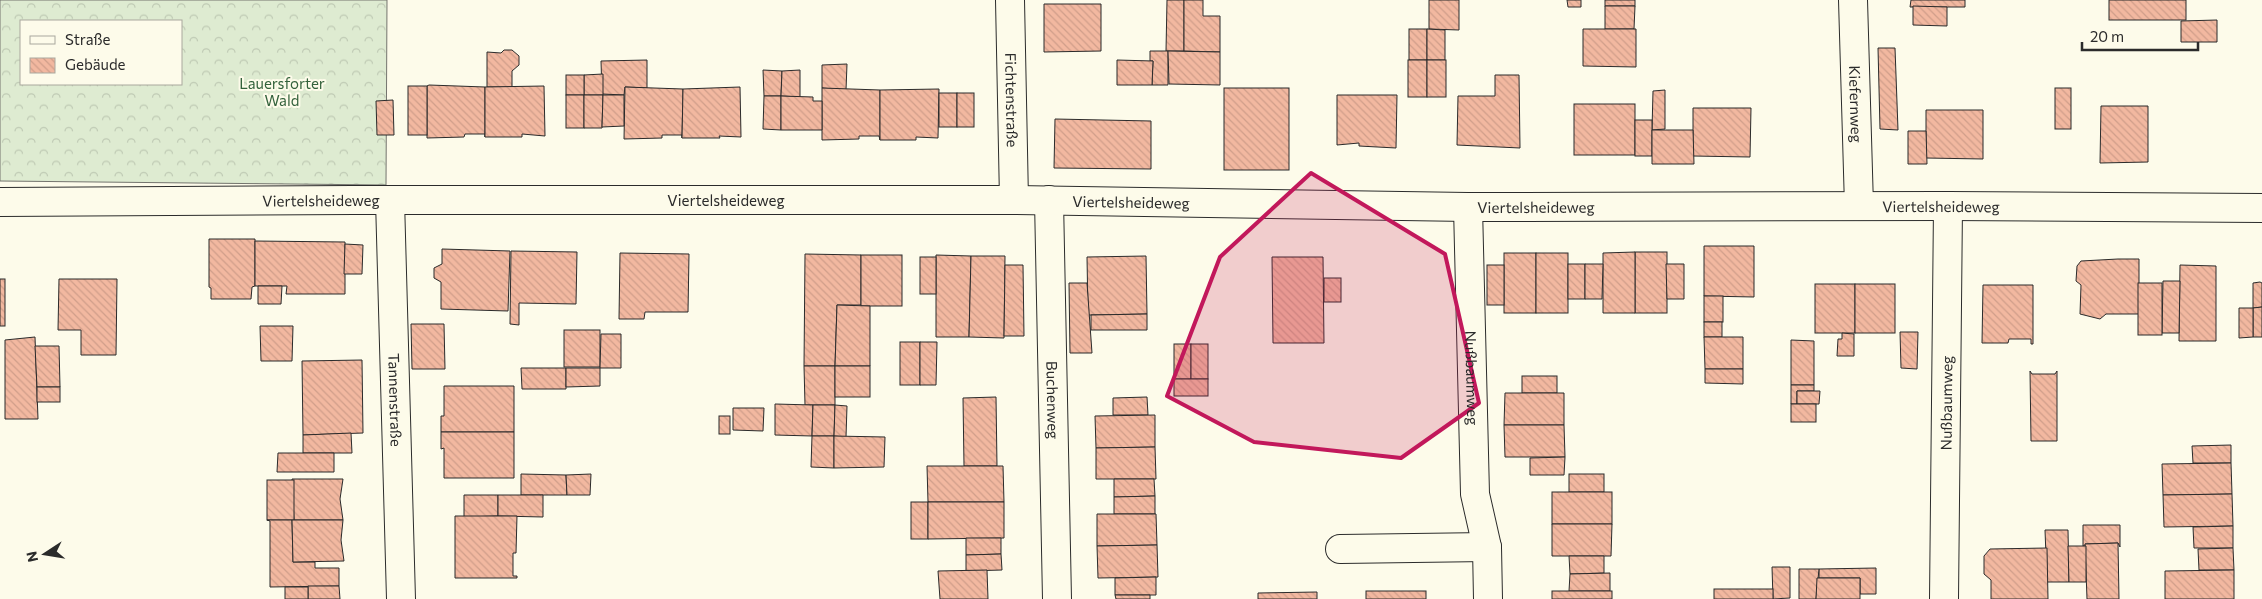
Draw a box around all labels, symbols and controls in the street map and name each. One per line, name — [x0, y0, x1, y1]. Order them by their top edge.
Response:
legend — [20, 20, 182, 85]
scale bar — [2082, 20, 2198, 52]
text: 20 m — [2090, 27, 2124, 45]
text: Straße — [65, 30, 111, 48]
street label: Fichtenstraße — [1002, 52, 1022, 148]
text: Gebäude — [65, 55, 126, 73]
street label: Kiefernweg — [1846, 65, 1866, 143]
park label: Lauersforter Wald — [239, 74, 325, 109]
street label: Viertelsheideweg — [262, 191, 380, 210]
street label: Viertelsheideweg — [667, 191, 785, 209]
street label: Viertelsheideweg — [1072, 192, 1190, 212]
street label: Viertelsheideweg — [1882, 197, 2000, 215]
street label: Viertelsheideweg — [1477, 198, 1595, 216]
street label: Nußbaumweg — [1462, 330, 1482, 425]
street label: Tannenstraße — [385, 353, 406, 447]
street label: Nußbaumweg — [1937, 356, 1955, 450]
street label: Buchenweg — [1043, 361, 1063, 439]
north arrow — [20, 529, 70, 579]
text: N — [22, 550, 41, 564]

